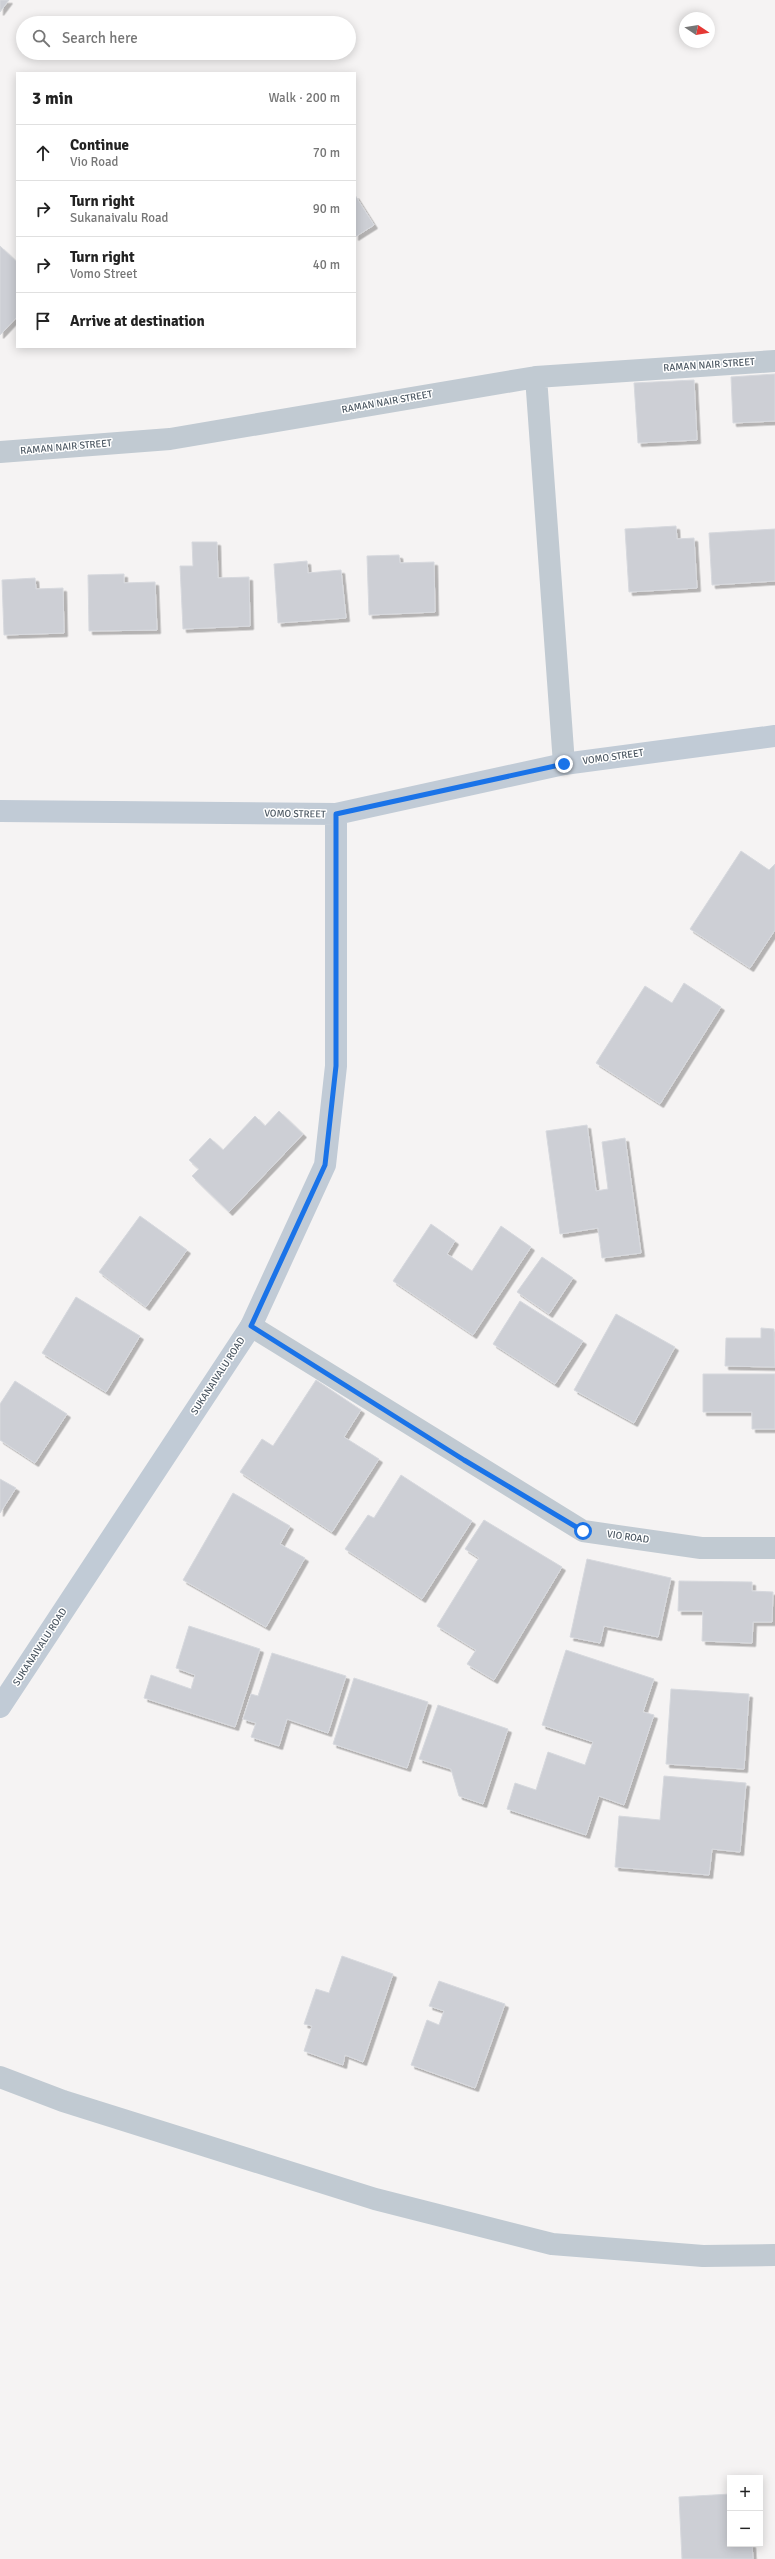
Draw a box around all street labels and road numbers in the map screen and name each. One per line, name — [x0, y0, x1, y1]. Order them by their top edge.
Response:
street label: RAMAN NAIR STREET — [663, 356, 755, 374]
street label: RAMAN NAIR STREET — [341, 388, 433, 416]
street label: RAMAN NAIR STREET — [20, 437, 112, 457]
street label: VOMO STREET — [582, 747, 644, 767]
street label: VOMO STREET — [264, 807, 326, 821]
street label: SUKANAIVALU ROAD — [188, 1335, 248, 1417]
street label: VIO ROAD — [606, 1528, 650, 1546]
street label: SUKANAIVALU ROAD — [10, 1606, 70, 1688]

